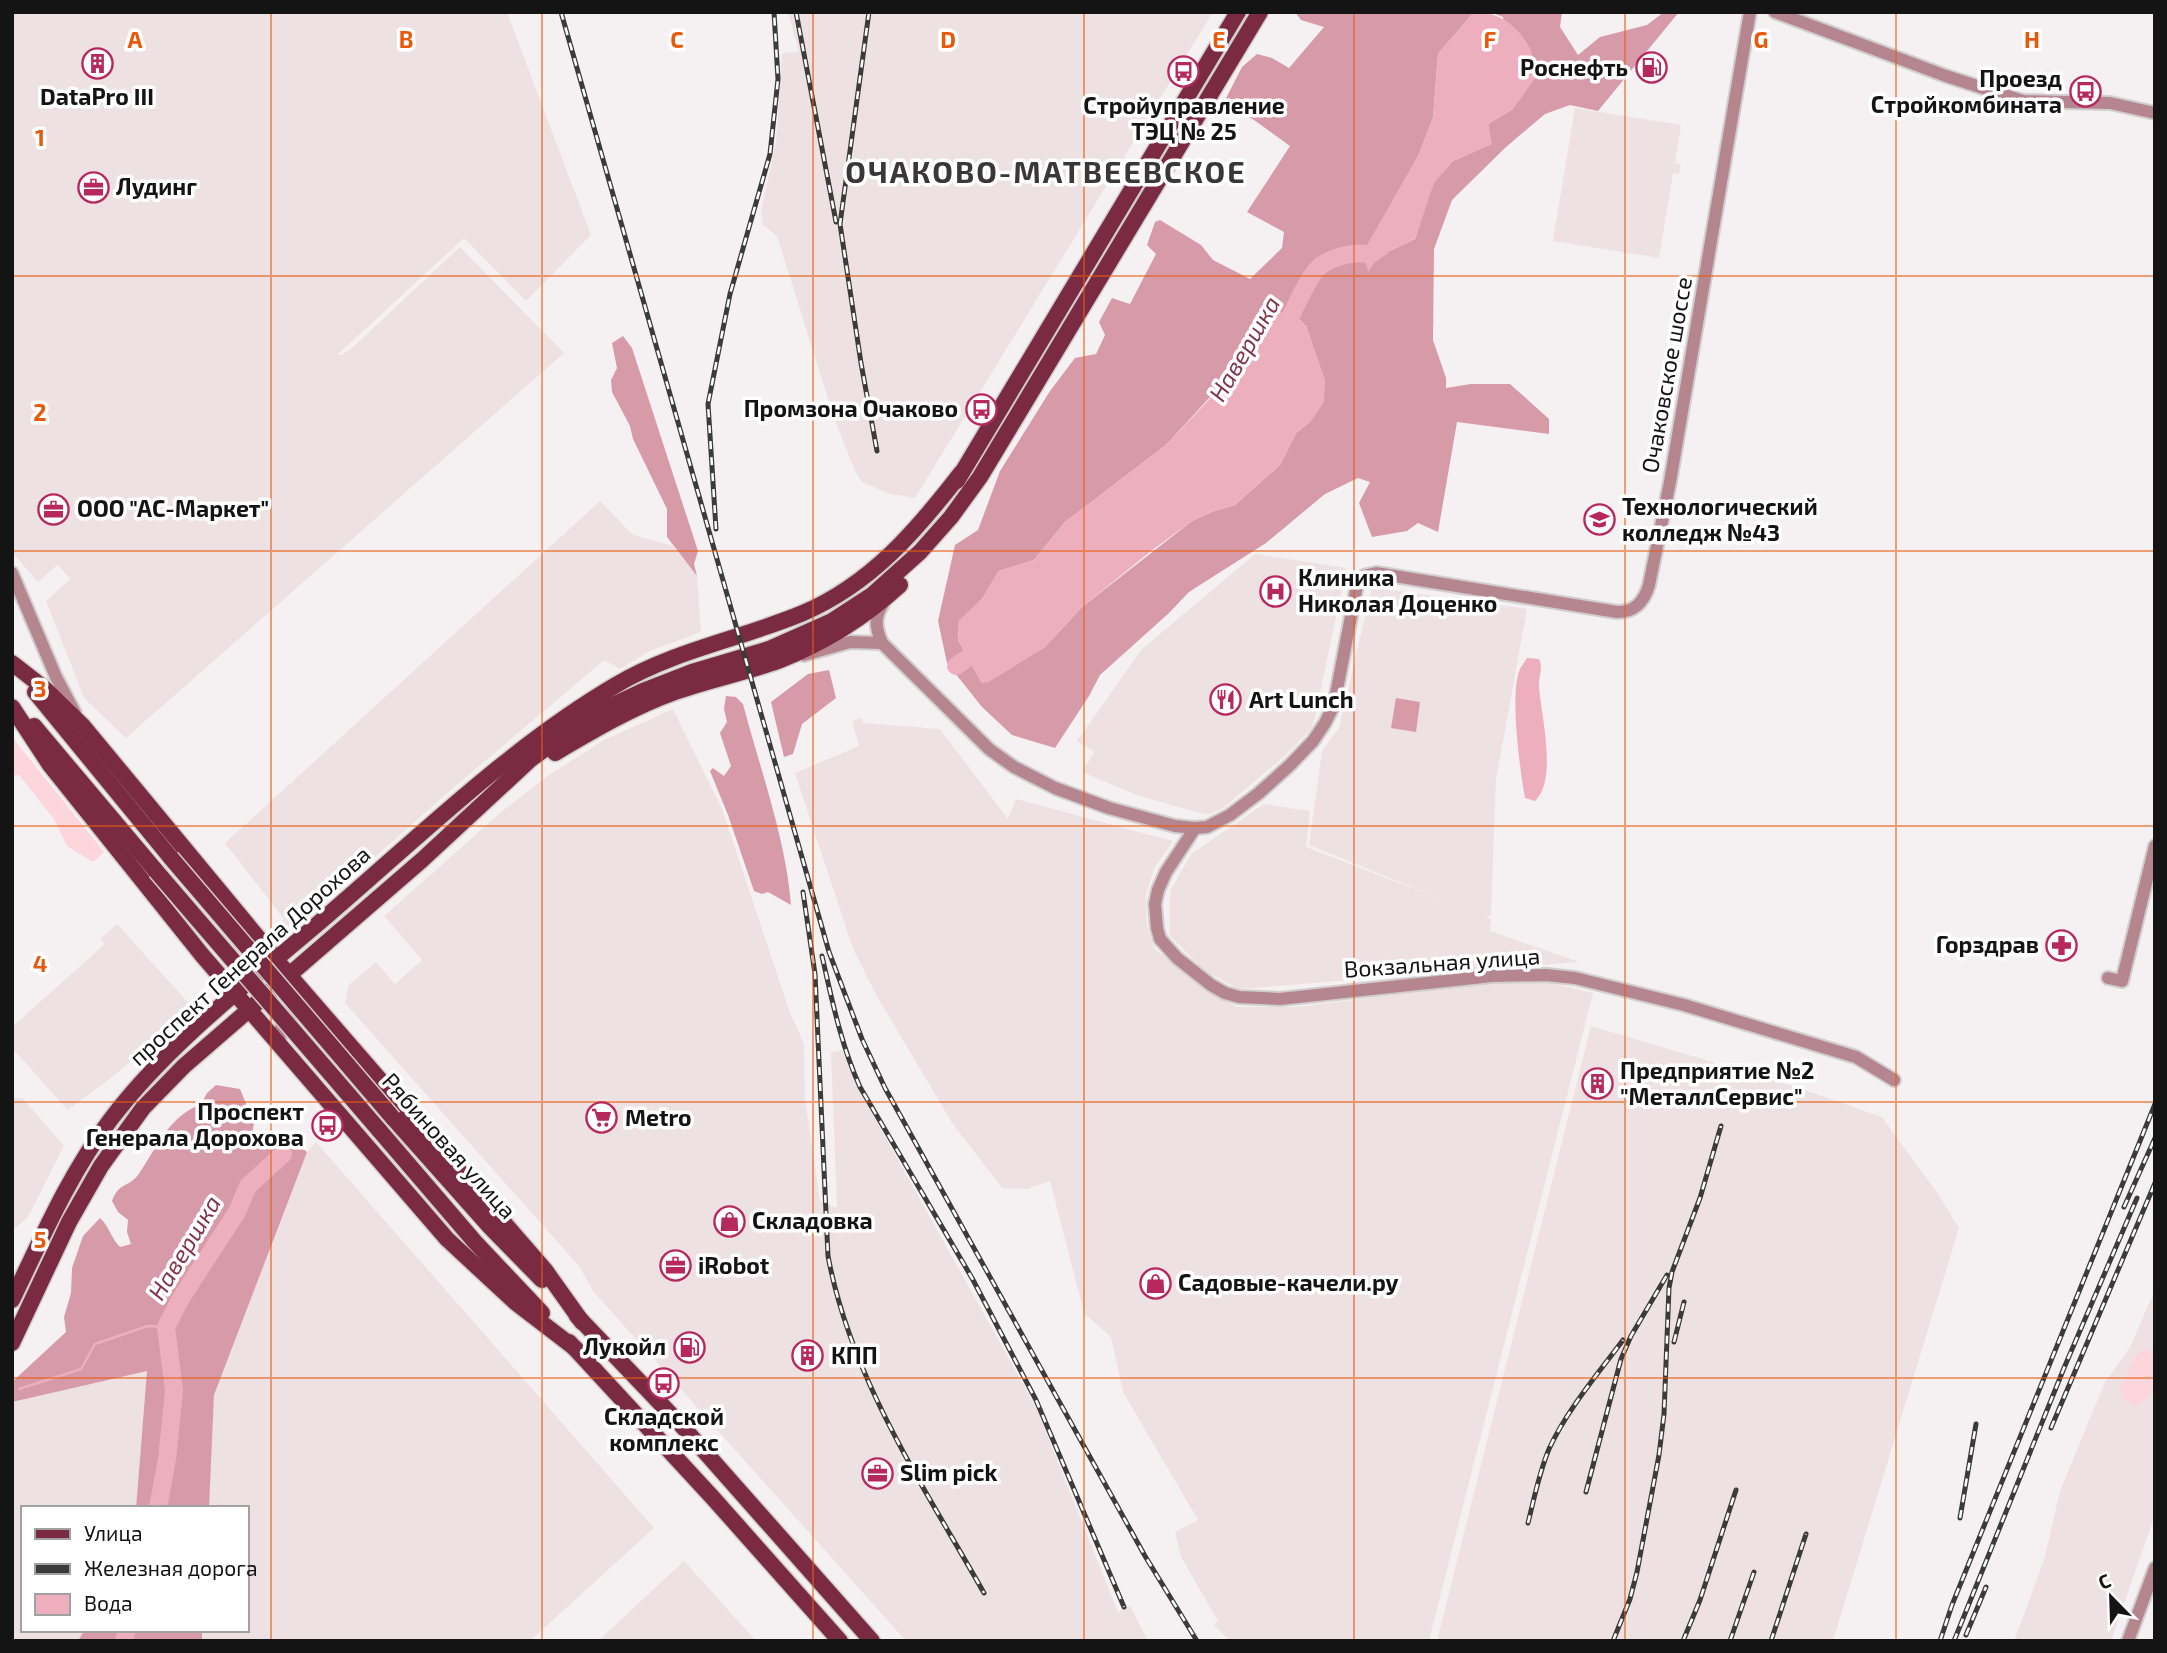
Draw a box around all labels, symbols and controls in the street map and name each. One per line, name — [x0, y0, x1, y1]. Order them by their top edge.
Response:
text: A — [127, 25, 143, 53]
text: B — [399, 25, 413, 53]
text: C — [670, 25, 684, 53]
text: D — [940, 25, 956, 53]
text: E — [1212, 25, 1226, 53]
text: F — [1484, 25, 1497, 53]
text: G — [1754, 25, 1768, 53]
text: H — [2024, 25, 2040, 53]
building icon: DataPro III — [80, 46, 114, 80]
fuel station icon: Роснефть — [1634, 51, 1668, 85]
place label: Роснефть — [1520, 53, 1628, 81]
bus stop icon: Стройуправление ТЭЦ № 25 — [1167, 55, 1201, 89]
place label: Проезд Стройкомбината — [1871, 64, 2062, 118]
bus stop icon: Проезд Стройкомбината — [2068, 75, 2102, 109]
place label: DataPro III — [40, 82, 154, 110]
place label: Стройуправление ТЭЦ № 25 — [1083, 91, 1285, 145]
text: 1 — [35, 123, 45, 151]
district label: ОЧАКОВО-МАТВЕЕВСКОЕ — [845, 153, 1247, 189]
office icon: Лудинг — [76, 170, 110, 204]
place label: Лудинг — [116, 172, 197, 200]
street label: Очаковское шоссе — [1635, 274, 1697, 475]
water label: Навершка — [1202, 290, 1285, 406]
bus stop icon: Промзона Очаково — [964, 392, 998, 426]
place label: Промзона Очаково — [744, 394, 958, 422]
text: 2 — [33, 398, 47, 426]
office icon: ООО "АС-Маркет" — [37, 492, 71, 526]
place label: Технологический колледж №43 — [1622, 492, 1818, 546]
place label: ООО "АС-Маркет" — [77, 494, 269, 522]
school or university icon: Технологический колледж №43 — [1582, 503, 1616, 537]
place label: Клиника Николая Доценко — [1298, 563, 1497, 617]
hospital icon: Клиника Николая Доценко — [1258, 574, 1292, 608]
text: 3 — [33, 674, 47, 702]
restaurant icon: Art Lunch — [1209, 683, 1243, 717]
place label: Art Lunch — [1249, 685, 1354, 713]
street label: проспект Генерала Дорохова — [123, 840, 376, 1071]
pharmacy icon: Горздрав — [2045, 928, 2079, 962]
place label: Горздрав — [1936, 930, 2039, 958]
street label: Вокзальная улица — [1343, 941, 1541, 984]
text: 4 — [33, 949, 47, 977]
place label: Предприятие №2 "МеталлСервис" — [1620, 1056, 1814, 1110]
street label: Рябиновая улица — [376, 1067, 523, 1225]
building icon: Предприятие №2 "МеталлСервис" — [1580, 1067, 1614, 1101]
place label: Проспект Генерала Дорохова — [86, 1097, 304, 1151]
supermarket icon: Metro — [585, 1101, 619, 1135]
place label: Metro — [625, 1103, 692, 1131]
bus stop icon: Проспект Генерала Дорохова — [310, 1108, 344, 1142]
water label: Навершка — [141, 1190, 226, 1305]
shop icon: Складовка — [712, 1204, 746, 1238]
place label: Складовка — [752, 1206, 873, 1234]
text: 5 — [34, 1225, 46, 1253]
office icon: iRobot — [658, 1249, 692, 1283]
place label: iRobot — [698, 1251, 769, 1279]
shop icon: Садовые-качели.ру — [1138, 1266, 1172, 1300]
place label: Садовые-качели.ру — [1178, 1268, 1399, 1296]
fuel station icon: Лукойл — [672, 1330, 706, 1364]
place label: Лукойл — [583, 1332, 666, 1360]
building icon: КПП — [791, 1339, 825, 1373]
place label: КПП — [831, 1341, 878, 1369]
bus stop icon: Складской комплекс — [647, 1366, 681, 1400]
place label: Складской комплекс — [604, 1402, 724, 1456]
office icon: Slim pick — [860, 1456, 894, 1490]
place label: Slim pick — [900, 1458, 997, 1486]
legend — [21, 1506, 248, 1632]
text: Улица — [84, 1520, 143, 1545]
text: Железная дорога — [84, 1555, 257, 1580]
north arrow — [2076, 1562, 2146, 1632]
text: С — [2095, 1568, 2114, 1594]
text: Вода — [84, 1590, 133, 1615]

